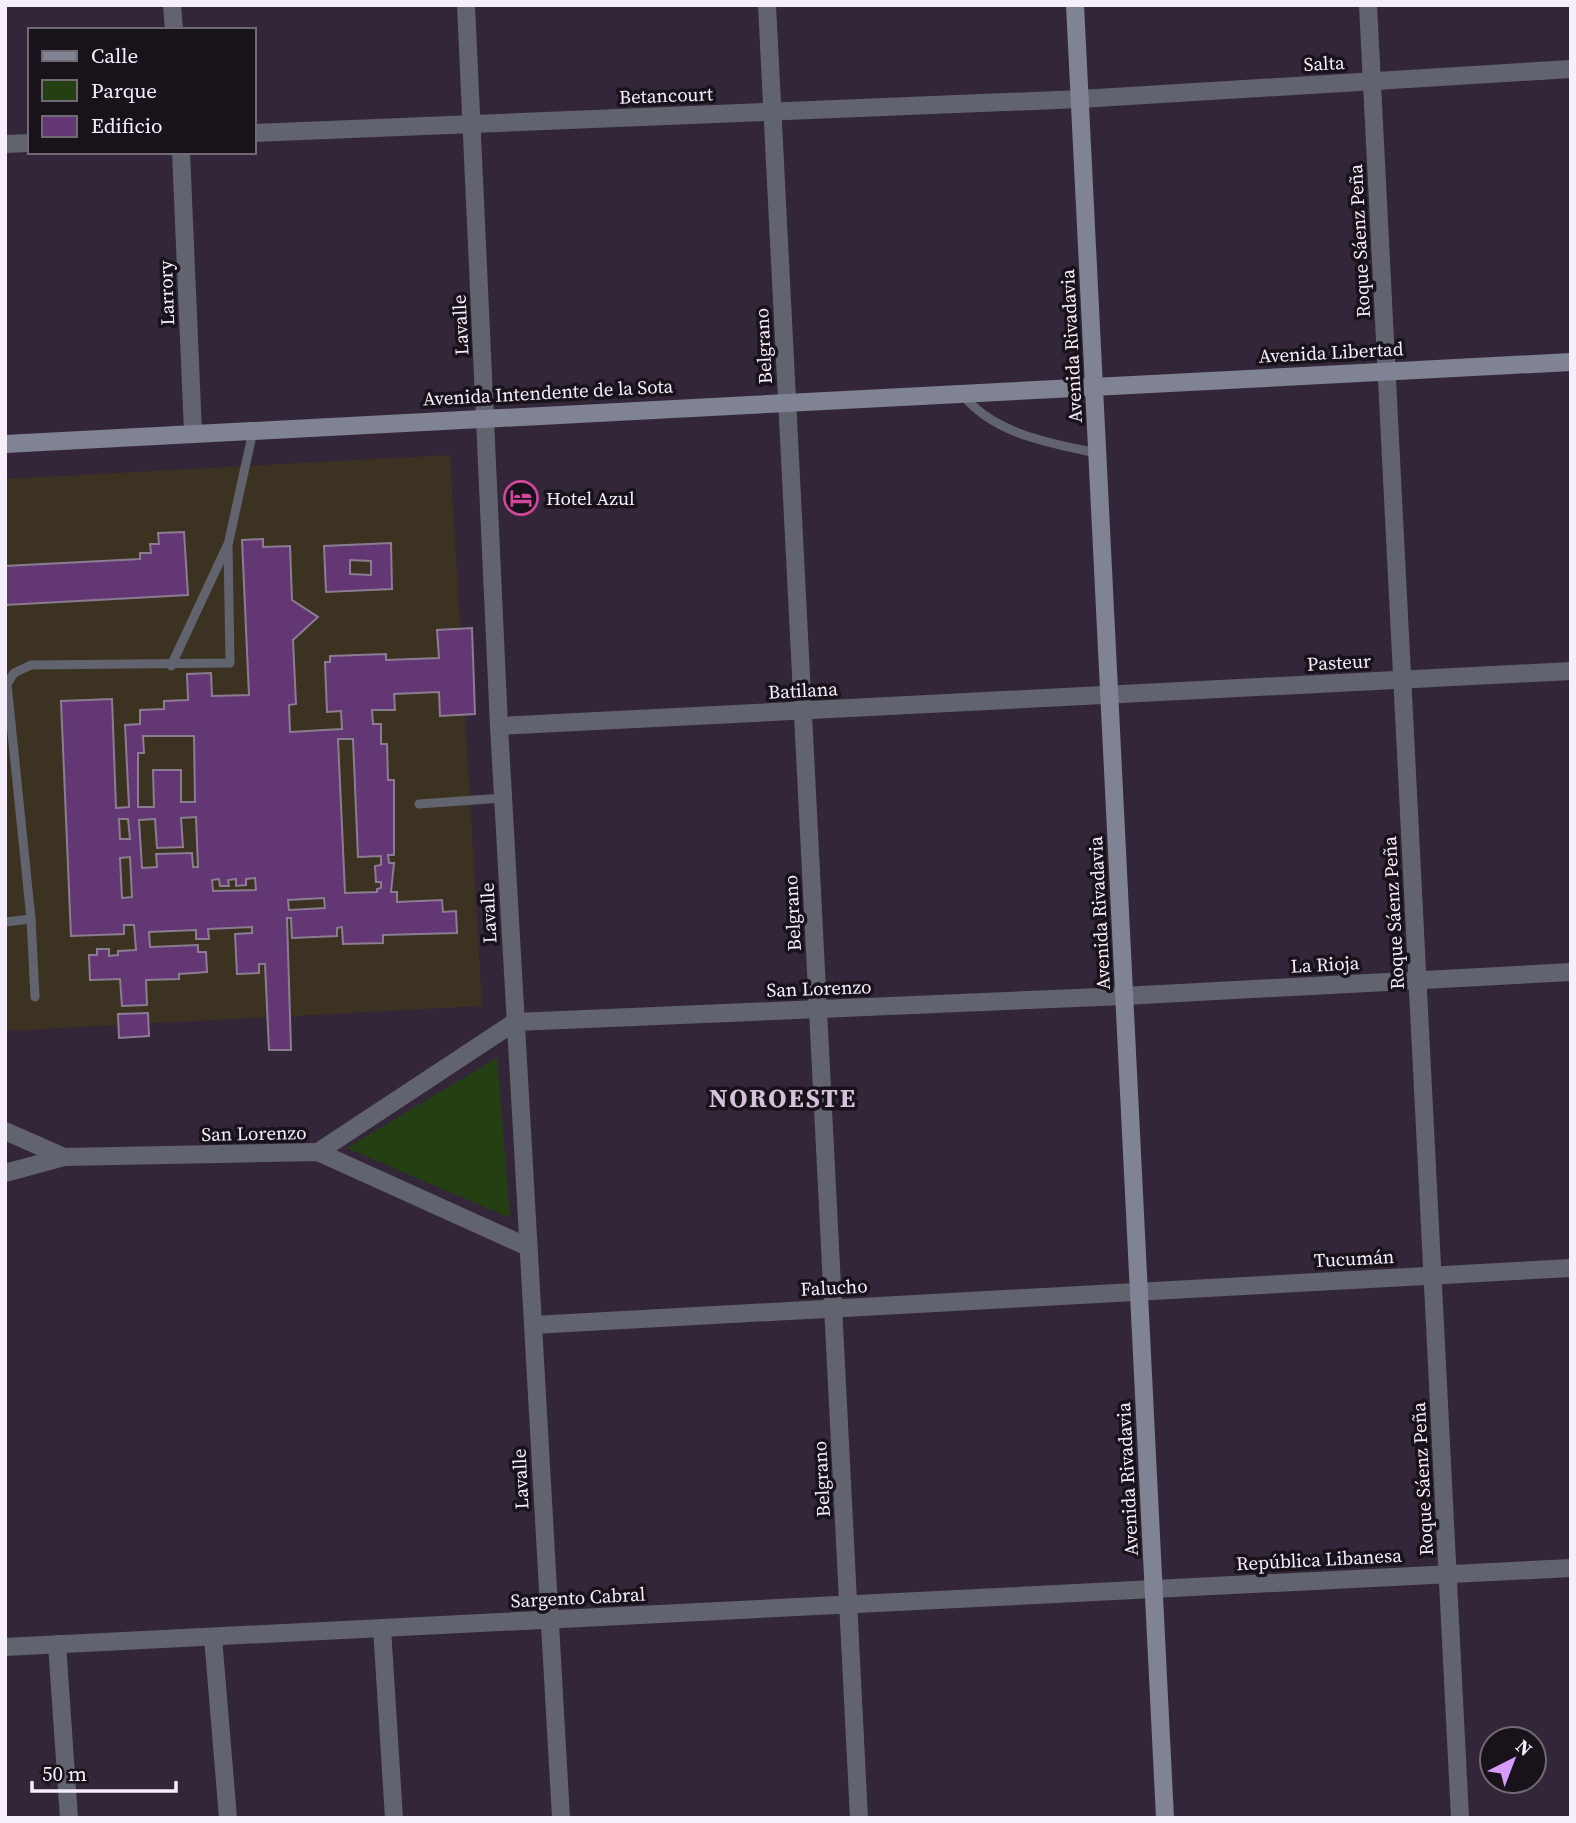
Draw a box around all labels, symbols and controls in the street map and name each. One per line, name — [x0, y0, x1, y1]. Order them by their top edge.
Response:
legend — [28, 28, 256, 154]
text: Calle — [91, 41, 138, 70]
street label: Salta — [1303, 49, 1345, 77]
text: Parque — [91, 76, 157, 105]
street label: Betancourt — [619, 80, 714, 110]
text: Edificio — [91, 111, 163, 140]
street label: Roque Sáenz Peña — [1342, 163, 1376, 318]
street label: Larrory — [152, 260, 180, 326]
street label: Avenida Rivadavia — [1054, 268, 1088, 423]
street label: Lavalle — [445, 294, 475, 356]
street label: Belgrano — [748, 307, 778, 385]
street label: Avenida Libertad — [1258, 335, 1404, 369]
street label: Avenida Intendente de la Sota — [422, 372, 674, 412]
hotel icon: Hotel Azul — [502, 479, 540, 517]
place label: Hotel Azul — [546, 485, 635, 511]
street label: Pasteur — [1306, 647, 1372, 677]
street label: Batilana — [768, 675, 839, 705]
street label: Avenida Rivadavia — [1082, 835, 1116, 990]
street label: Roque Sáenz Peña — [1376, 835, 1410, 990]
street label: Belgrano — [777, 874, 807, 952]
street label: Lavalle — [473, 882, 503, 944]
street label: La Rioja — [1290, 949, 1360, 979]
street label: San Lorenzo — [766, 973, 872, 1003]
district label: NOROESTE — [709, 1080, 857, 1116]
street label: San Lorenzo — [201, 1119, 307, 1147]
street label: Tucumán — [1313, 1243, 1395, 1273]
street label: Falucho — [800, 1272, 868, 1302]
street label: Avenida Rivadavia — [1110, 1401, 1144, 1556]
street label: Roque Sáenz Peña — [1405, 1401, 1439, 1556]
street label: Belgrano — [806, 1440, 836, 1518]
street label: Lavalle — [505, 1448, 535, 1510]
street label: República Libanesa — [1236, 1542, 1403, 1576]
street label: Sargento Cabral — [510, 1580, 646, 1614]
north arrow — [1478, 1725, 1548, 1795]
text: N — [1511, 1733, 1538, 1762]
scale bar — [32, 1750, 175, 1794]
text: 50 m — [42, 1759, 87, 1788]

